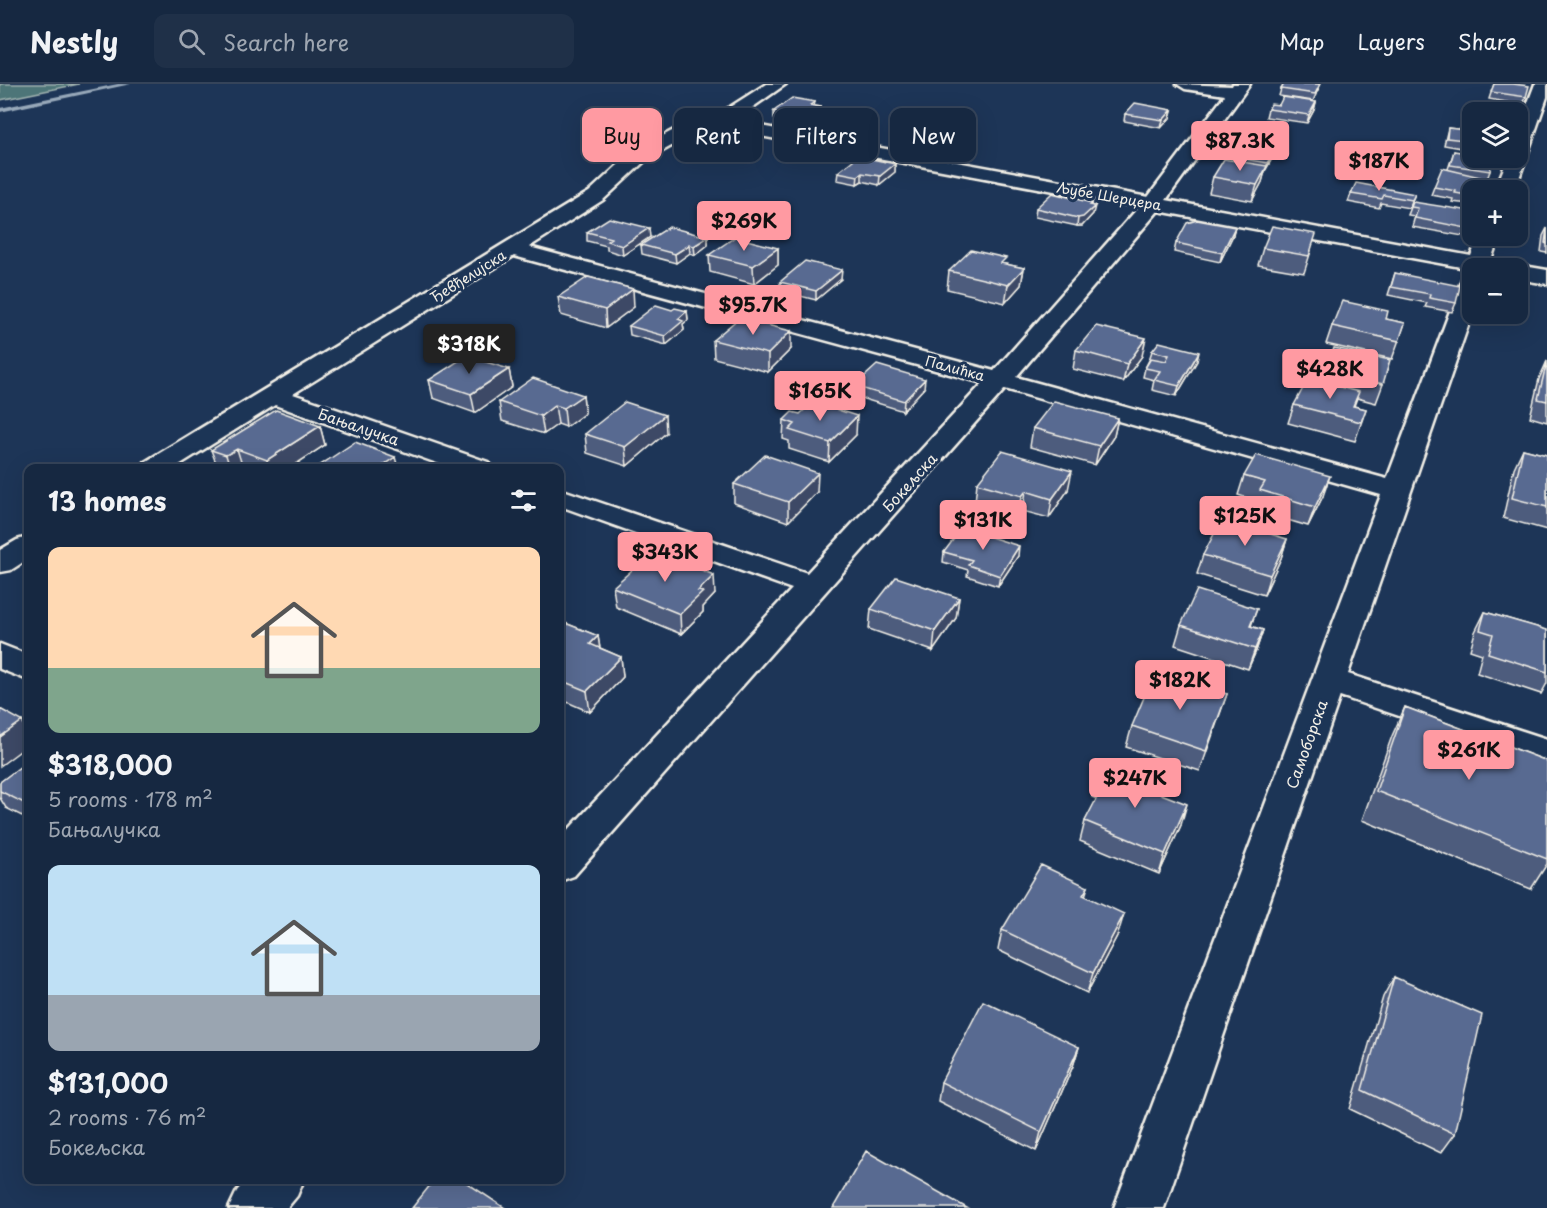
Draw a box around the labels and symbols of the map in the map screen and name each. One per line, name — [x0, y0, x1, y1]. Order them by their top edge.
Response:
pin: $87.3K — [1191, 121, 1289, 172]
pin: $187K — [1337, 141, 1421, 192]
street label: Љубе Шерцера — [1055, 176, 1163, 216]
pin: $269K — [702, 201, 786, 252]
street label: Ђевђелијска — [426, 244, 510, 308]
pin: $95.7K — [704, 285, 802, 336]
pin: $318K — [427, 324, 511, 375]
pin: $428K — [1288, 349, 1372, 400]
street label: Палићка — [923, 350, 987, 386]
pin: $165K — [778, 371, 862, 422]
street label: Бањалучка — [315, 401, 403, 451]
street label: Бокељска — [876, 447, 942, 517]
pin: $125K — [1203, 496, 1287, 547]
pin: $131K — [941, 500, 1025, 551]
pin: $343K — [623, 532, 707, 583]
pin: $182K — [1138, 660, 1222, 711]
street label: Самоборска — [1279, 696, 1333, 792]
pin: $261K — [1427, 730, 1511, 781]
pin: $247K — [1093, 758, 1177, 809]

